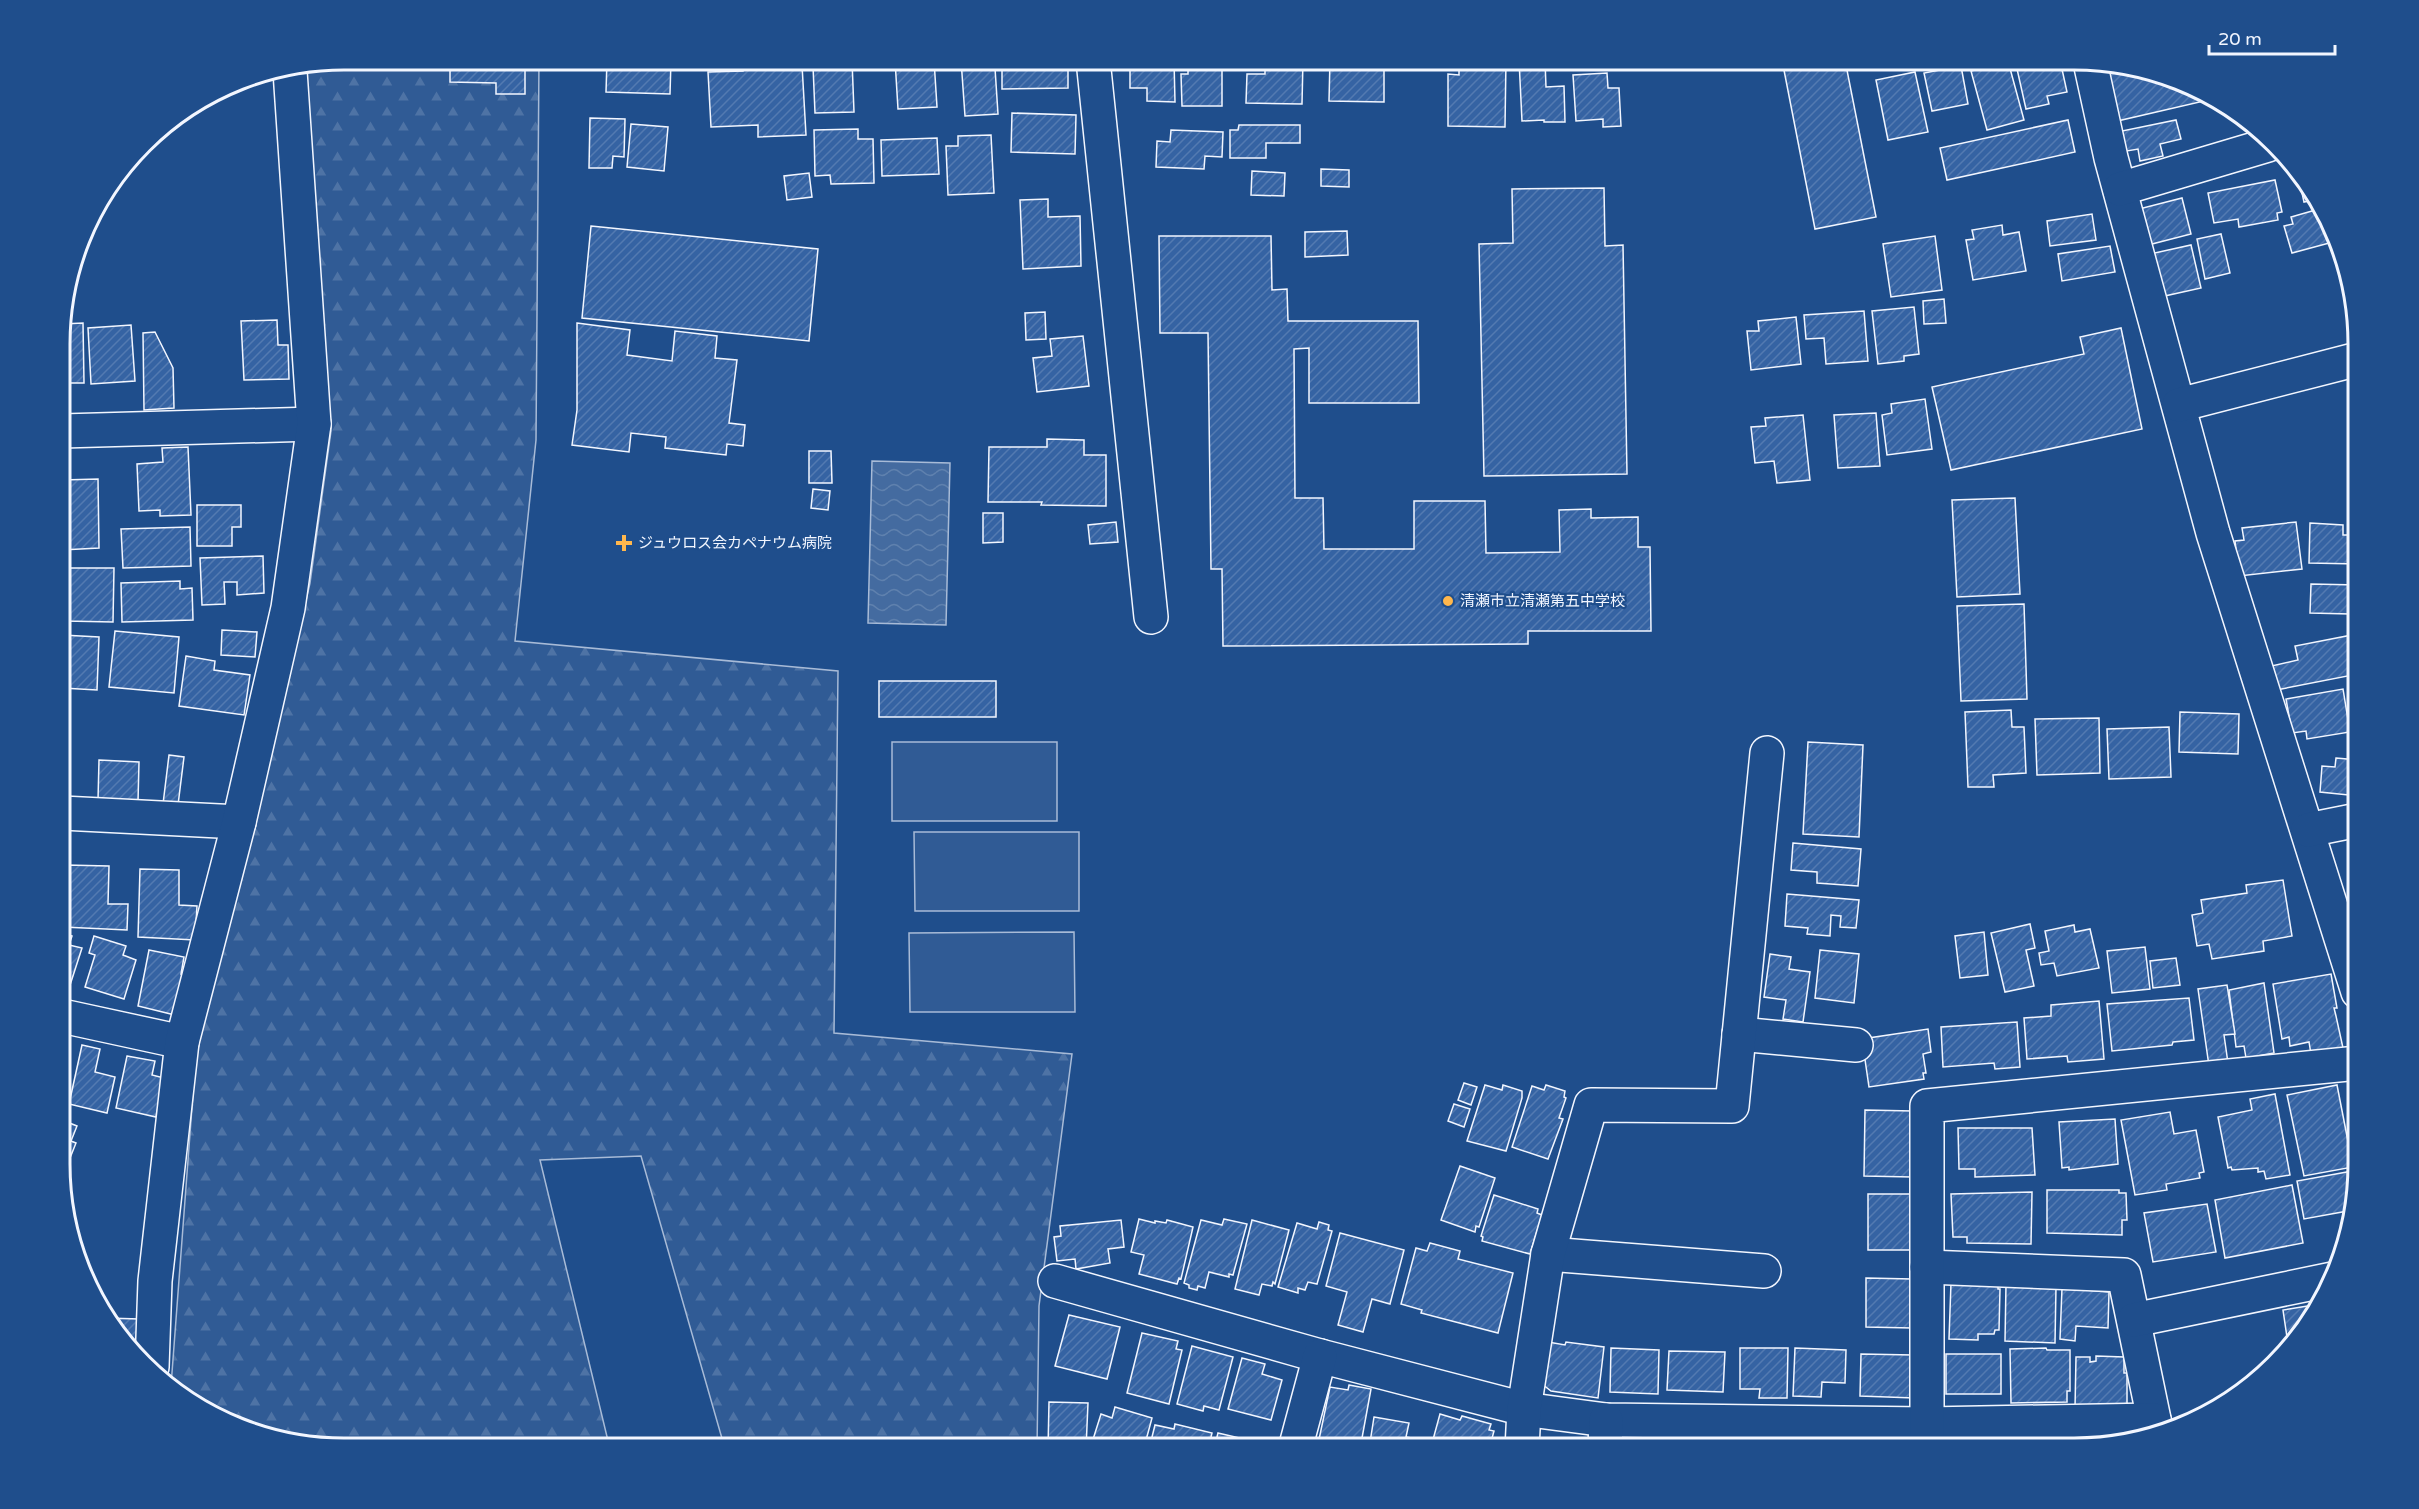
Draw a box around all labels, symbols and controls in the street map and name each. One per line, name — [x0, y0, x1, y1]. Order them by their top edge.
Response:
scale bar — [2209, 18, 2335, 56]
text: 20 m — [2218, 28, 2262, 50]
marker: ジュウロス会カペナウム病院 — [615, 534, 633, 552]
place label: ジュウロス会カペナウム病院 — [638, 534, 832, 552]
place label: 清瀬市立清瀬第五中学校 — [1460, 592, 1625, 610]
marker: 清瀬市立清瀬第五中学校 — [1441, 594, 1455, 608]

